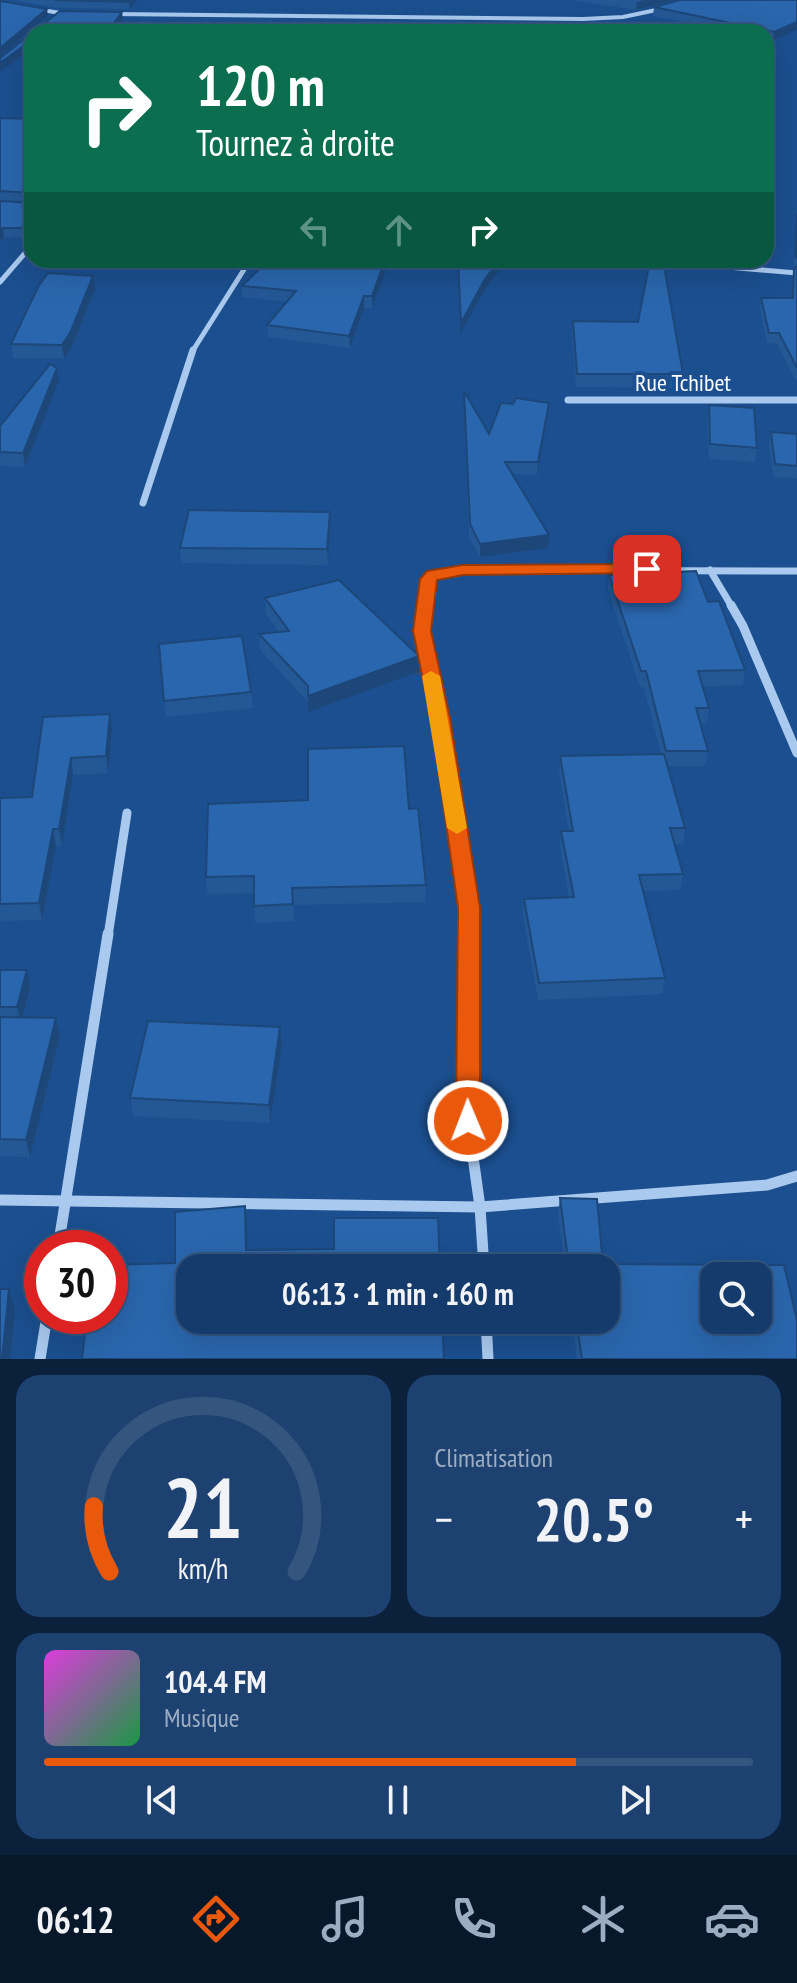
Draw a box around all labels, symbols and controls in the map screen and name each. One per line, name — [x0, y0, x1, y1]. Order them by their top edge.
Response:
text: 120 m — [196, 49, 325, 121]
icon: right — [64, 56, 168, 160]
text: Tournez à droite — [196, 119, 395, 166]
icon: left — [293, 208, 337, 252]
icon: ahead — [377, 208, 421, 252]
icon: right — [461, 208, 505, 252]
street label: Rue Tchibet — [635, 367, 731, 398]
pin — [613, 535, 681, 603]
icon: arrive — [625, 547, 669, 591]
position arrow — [426, 1079, 510, 1163]
speed limit sign: 30 — [24, 1230, 128, 1334]
map controls — [700, 1262, 772, 1334]
button: search — [700, 1262, 772, 1334]
text: 06:13 · 1 min · 160 m — [282, 1274, 514, 1313]
text: Climatisation — [435, 1441, 553, 1474]
text: 21 — [163, 1453, 243, 1561]
text: 20.5° — [533, 1480, 654, 1558]
text: − — [435, 1490, 453, 1547]
text: + — [735, 1490, 753, 1547]
text: km/h — [178, 1550, 229, 1587]
text: 104.4 FM — [164, 1662, 266, 1701]
text: Musique — [164, 1701, 240, 1734]
icon: previous — [140, 1778, 184, 1822]
icon: pause — [376, 1778, 420, 1822]
icon: next — [613, 1778, 657, 1822]
icon: directions — [188, 1891, 244, 1947]
icon: music — [317, 1891, 373, 1947]
icon: phone — [446, 1891, 502, 1947]
icon: climate — [575, 1891, 631, 1947]
icon: car — [704, 1891, 760, 1947]
text: 06:12 — [37, 1896, 114, 1943]

